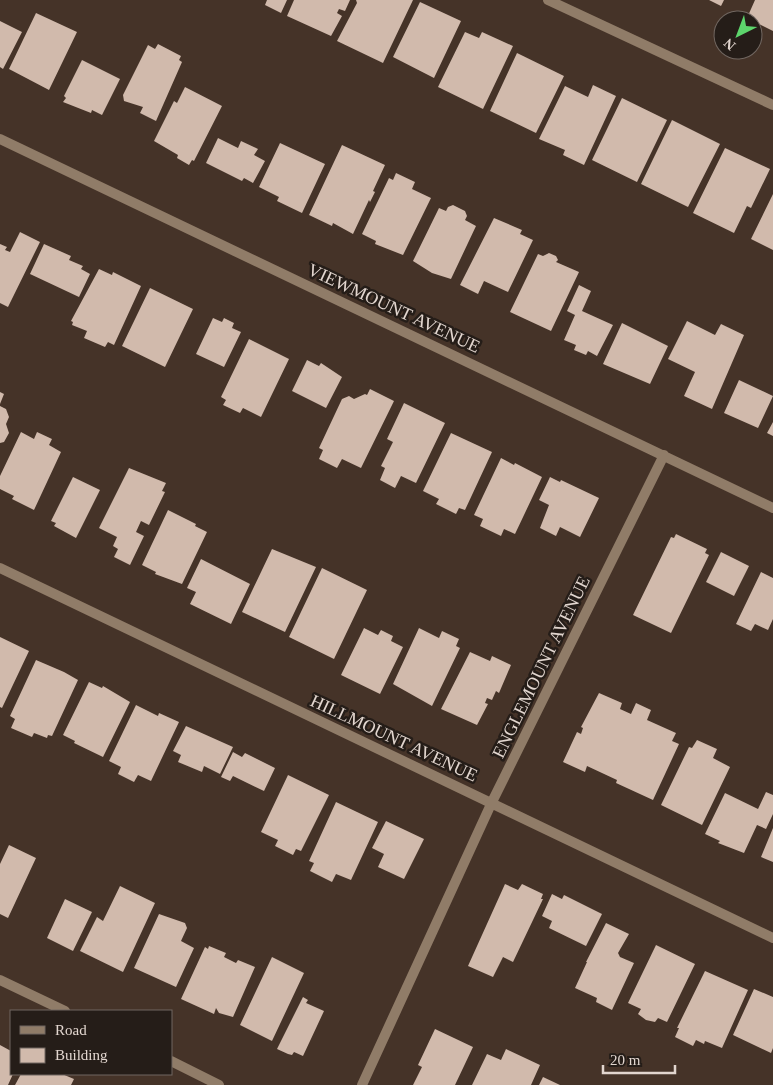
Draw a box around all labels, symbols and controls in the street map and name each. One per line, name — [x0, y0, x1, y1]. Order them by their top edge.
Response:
north arrow — [713, 10, 763, 60]
text: N — [721, 35, 738, 53]
street label: VIEWMOUNT AVENUE — [305, 259, 483, 357]
street label: ENGLEMOUNT AVENUE — [488, 573, 594, 761]
street label: HILLMOUNT AVENUE — [307, 691, 481, 785]
legend — [10, 1010, 172, 1075]
text: Road — [55, 1022, 87, 1038]
scale bar — [603, 1042, 676, 1074]
text: Building — [55, 1047, 108, 1063]
text: 20 m — [610, 1052, 641, 1068]

